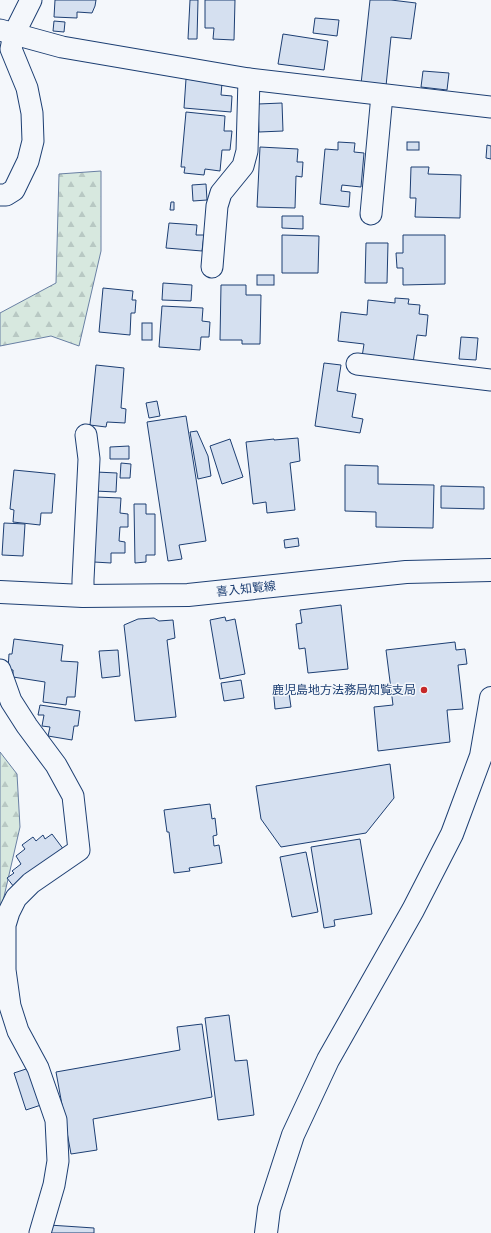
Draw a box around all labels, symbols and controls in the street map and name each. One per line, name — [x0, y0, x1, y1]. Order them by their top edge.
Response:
street label: 喜入知覧線 — [215, 579, 277, 599]
place label: 鹿児島地方法務局知覧支局 — [272, 683, 416, 697]
marker: 鹿児島地方法務局知覧支局 — [419, 685, 429, 695]

